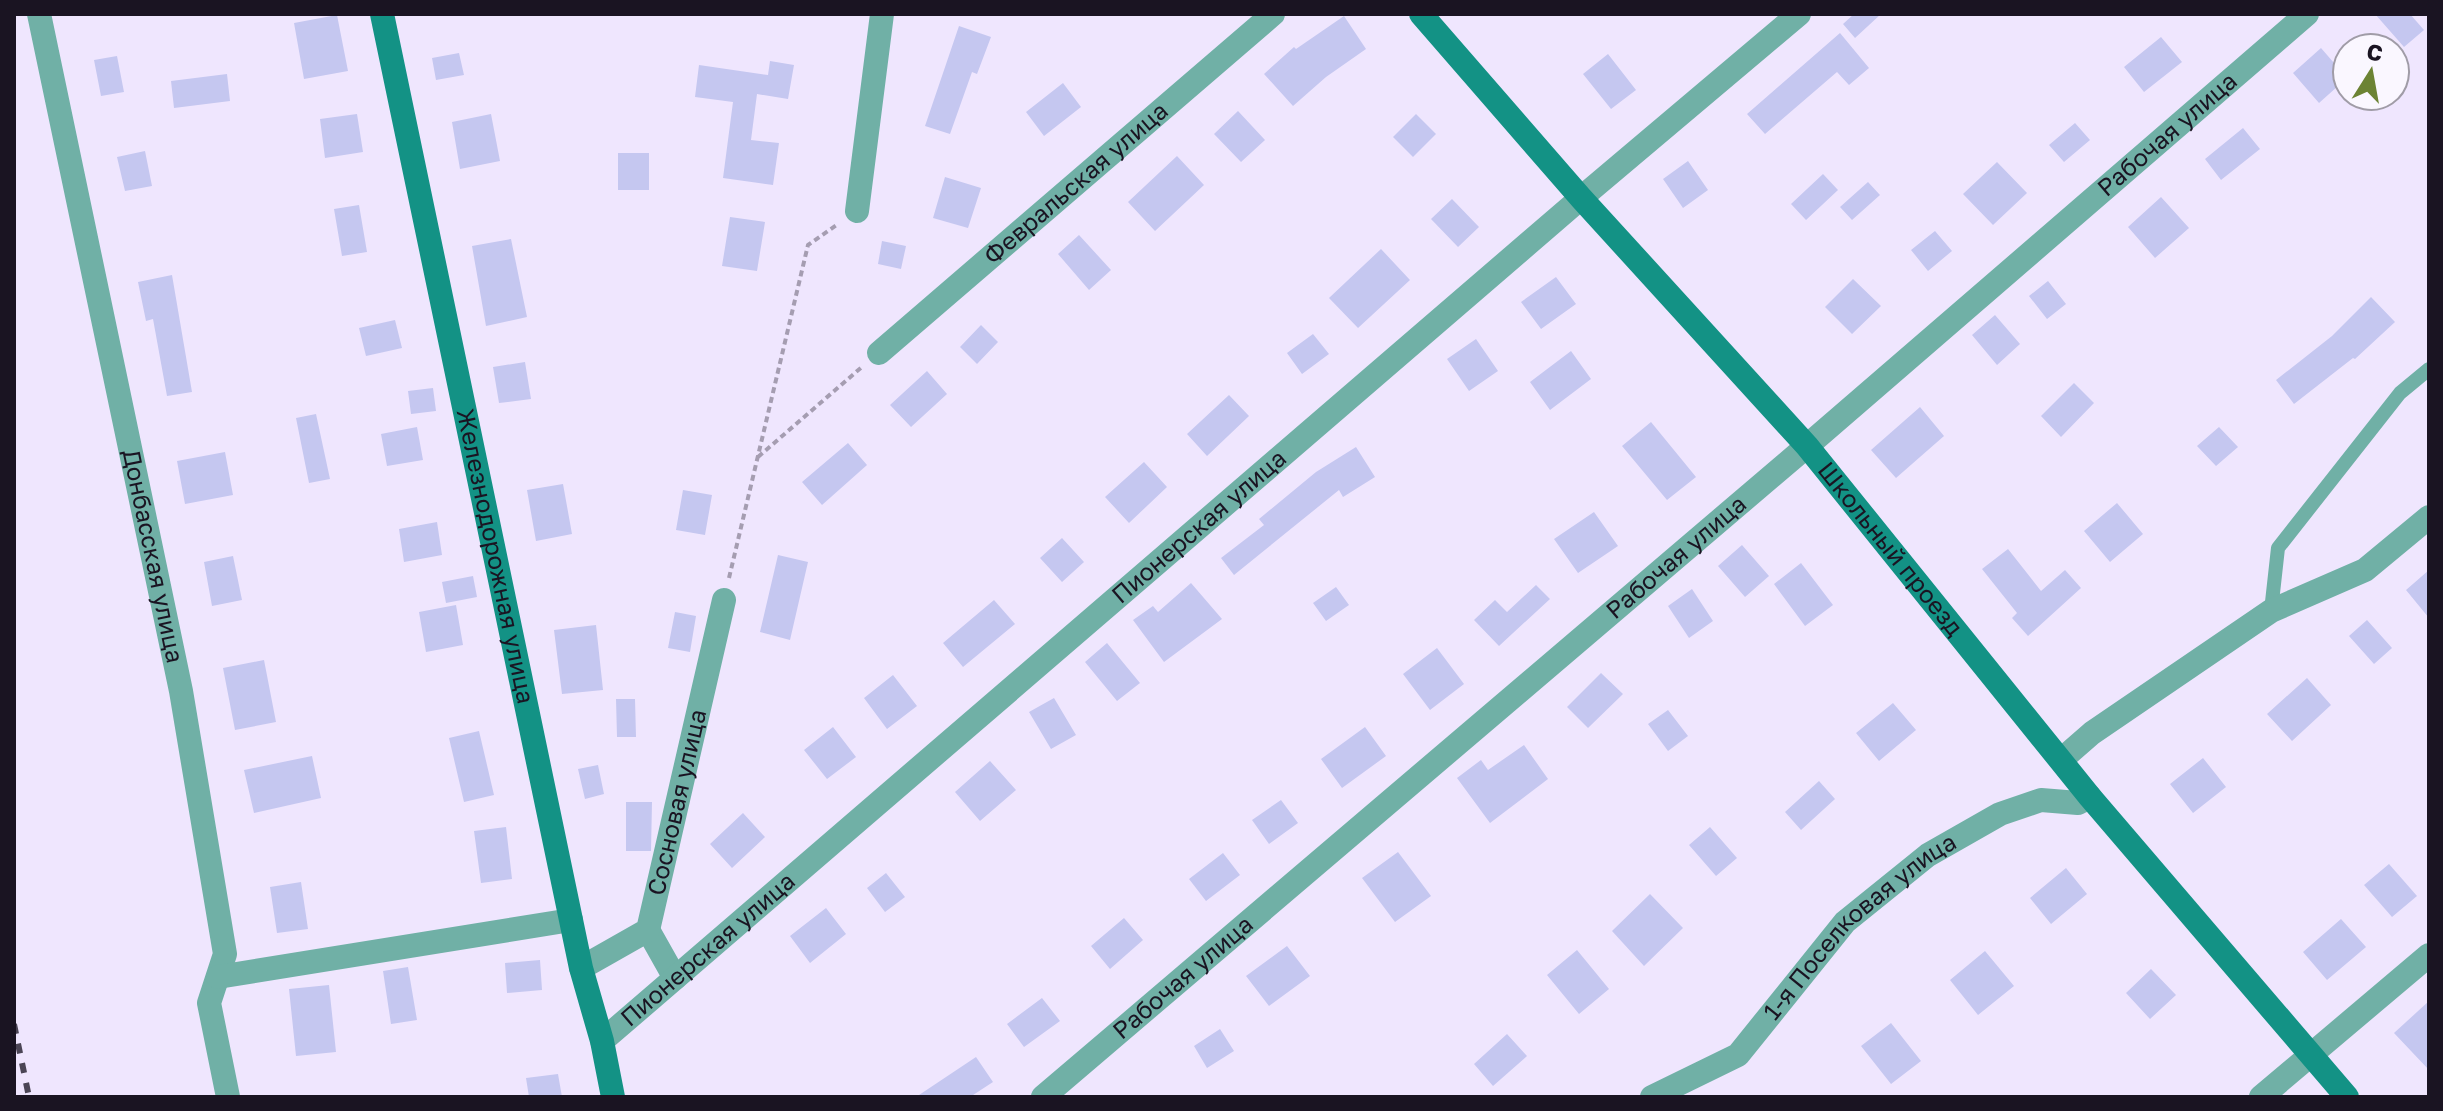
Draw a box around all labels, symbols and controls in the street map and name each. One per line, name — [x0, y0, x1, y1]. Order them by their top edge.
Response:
north arrow — [2331, 32, 2411, 112]
text: С — [2365, 37, 2385, 67]
street label: Рабочая улица — [2091, 65, 2242, 202]
street label: Февральская улица — [977, 95, 1173, 269]
street label: Железнодорожная улица — [452, 406, 541, 706]
street label: Пионерская улица — [1105, 443, 1291, 609]
street label: Донбасская улица — [118, 446, 191, 665]
street label: Школьный проезд — [1813, 456, 1970, 641]
street label: Рабочая улица — [1599, 488, 1751, 624]
street label: Сосновая улица — [640, 706, 711, 898]
street label: 1-я Поселковая улица — [1756, 826, 1961, 1025]
street label: Пионерская улица — [614, 866, 800, 1031]
street label: Рабочая улица — [1106, 909, 1258, 1044]

